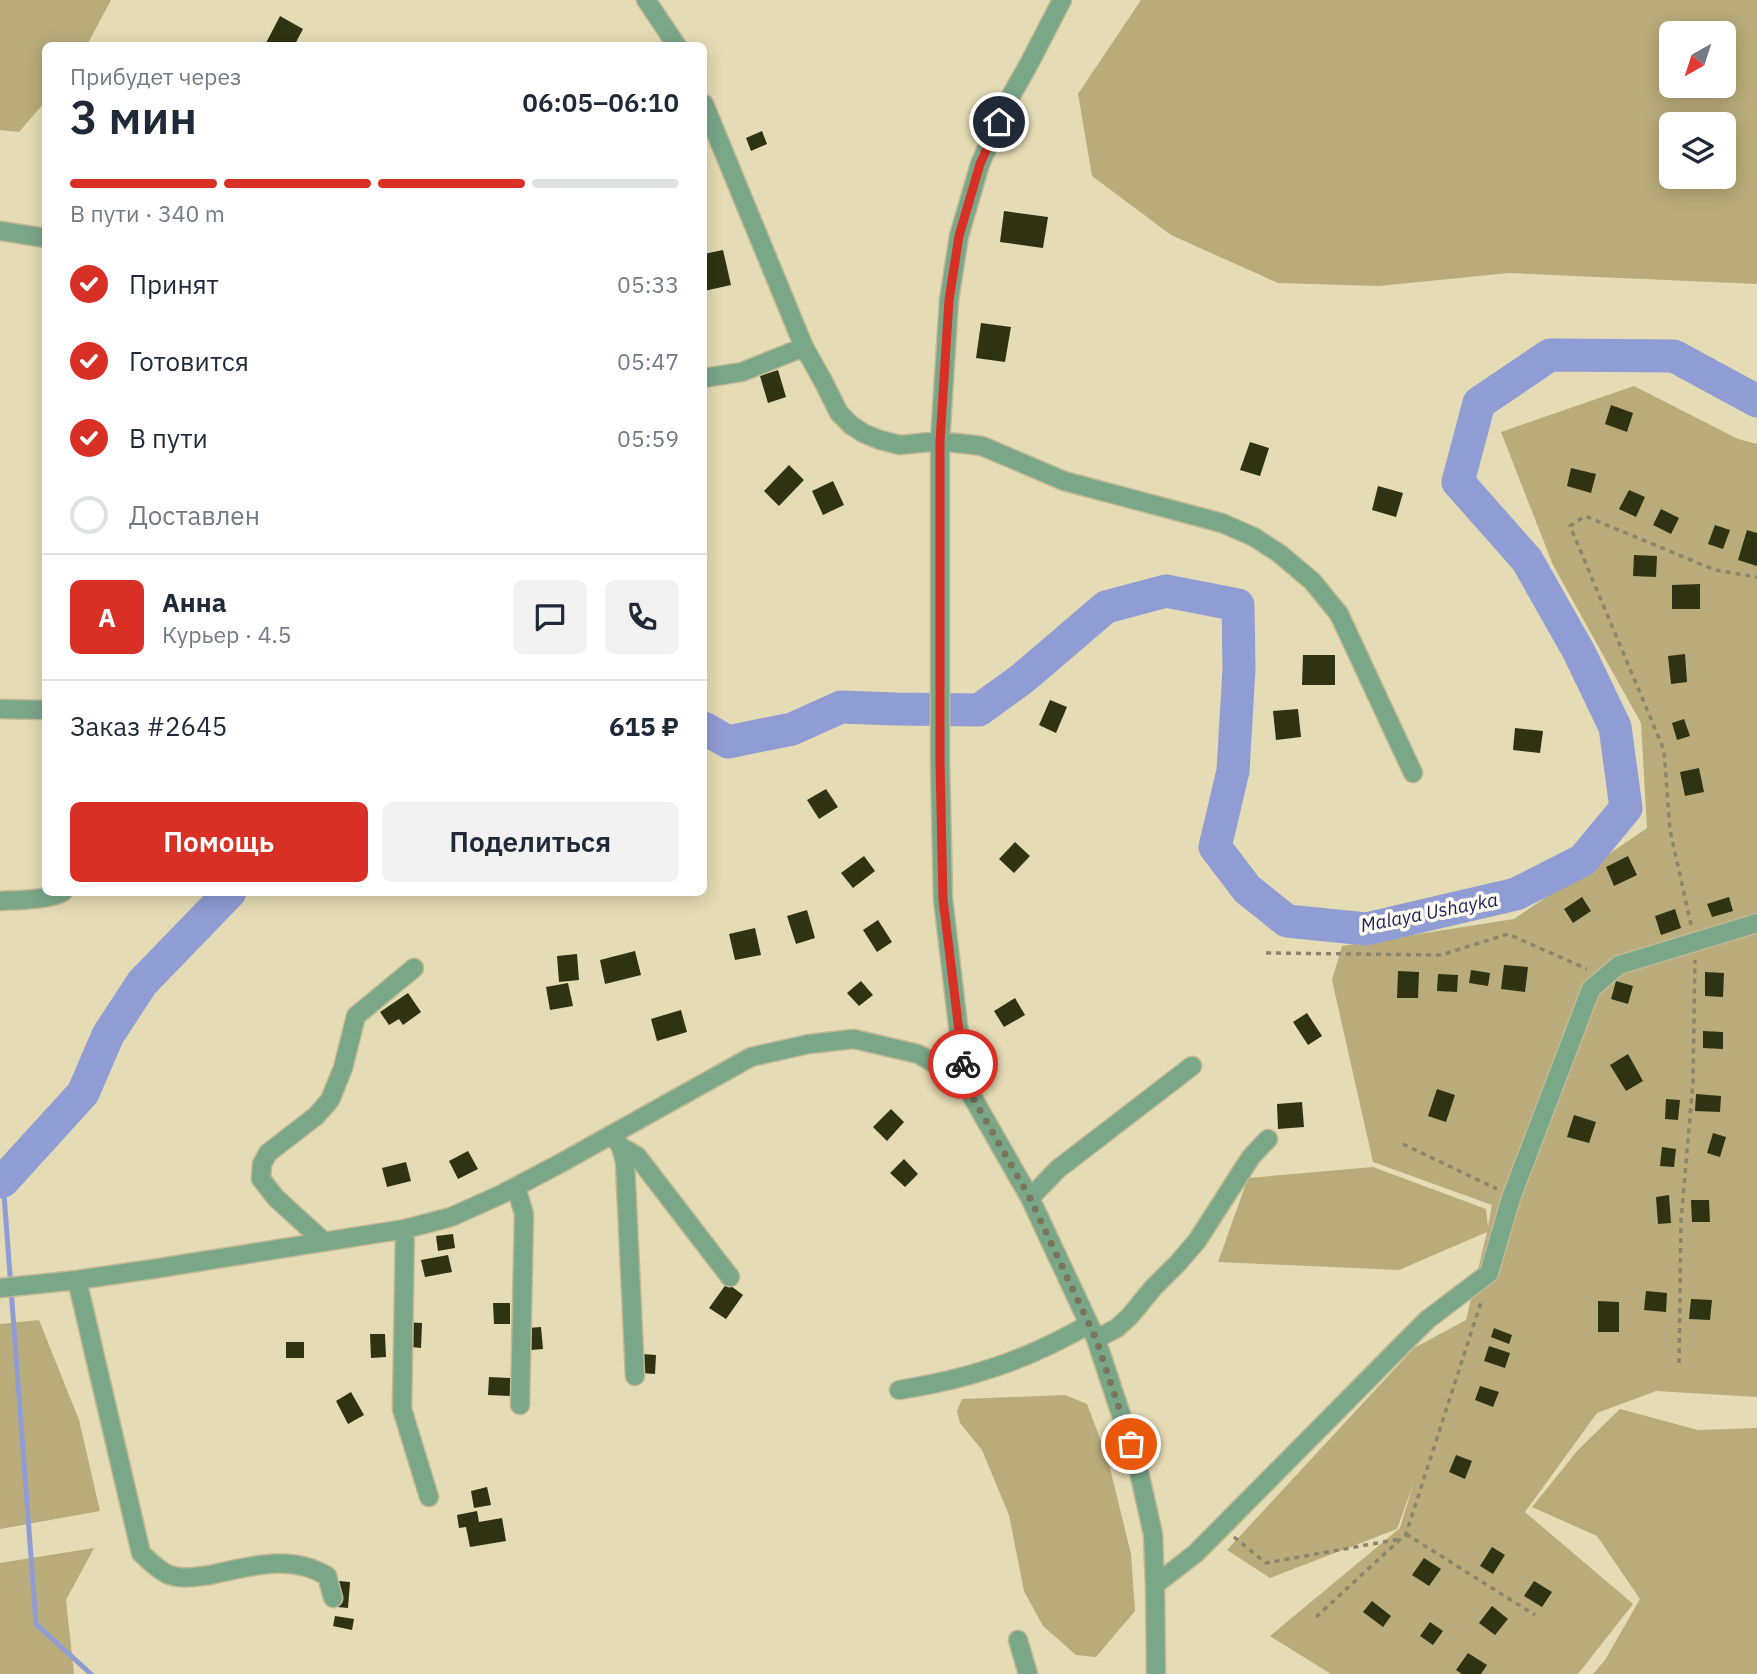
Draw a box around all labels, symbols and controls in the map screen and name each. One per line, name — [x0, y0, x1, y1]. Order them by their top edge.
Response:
north arrow — [1659, 21, 1736, 98]
map controls — [1659, 21, 1736, 189]
text: Прибудет через — [70, 61, 242, 91]
text: 06:05–06:10 — [522, 85, 679, 119]
text: 3 мин — [70, 87, 197, 147]
pin — [969, 92, 1029, 152]
icon: home — [980, 103, 1018, 141]
button: layers — [1659, 112, 1736, 189]
text: В пути · 340 m — [70, 198, 225, 228]
icon: check — [70, 265, 108, 303]
text: Принят — [129, 267, 219, 301]
text: 05:33 — [617, 269, 679, 299]
icon: check — [70, 342, 108, 380]
text: Готовится — [129, 344, 249, 378]
text: 05:47 — [617, 346, 679, 376]
icon: check — [70, 419, 108, 457]
text: В пути — [129, 421, 208, 455]
text: 05:59 — [617, 423, 679, 453]
text: Доставлен — [129, 498, 260, 532]
button: chat — [513, 580, 587, 654]
button: phone — [605, 580, 679, 654]
text: Анна — [162, 585, 226, 619]
text: А — [98, 600, 116, 634]
text: Курьер · 4.5 — [162, 619, 292, 649]
text: Заказ #2645 — [70, 709, 227, 743]
text: 615 ₽ — [609, 709, 679, 743]
button: Помощь — [70, 802, 368, 882]
button: Поделиться — [382, 802, 679, 882]
water label: Malaya Ushayka — [1358, 887, 1500, 937]
courier — [928, 1029, 998, 1099]
icon: bike — [944, 1045, 982, 1083]
pin — [1101, 1414, 1161, 1474]
icon: bag — [1112, 1425, 1150, 1463]

